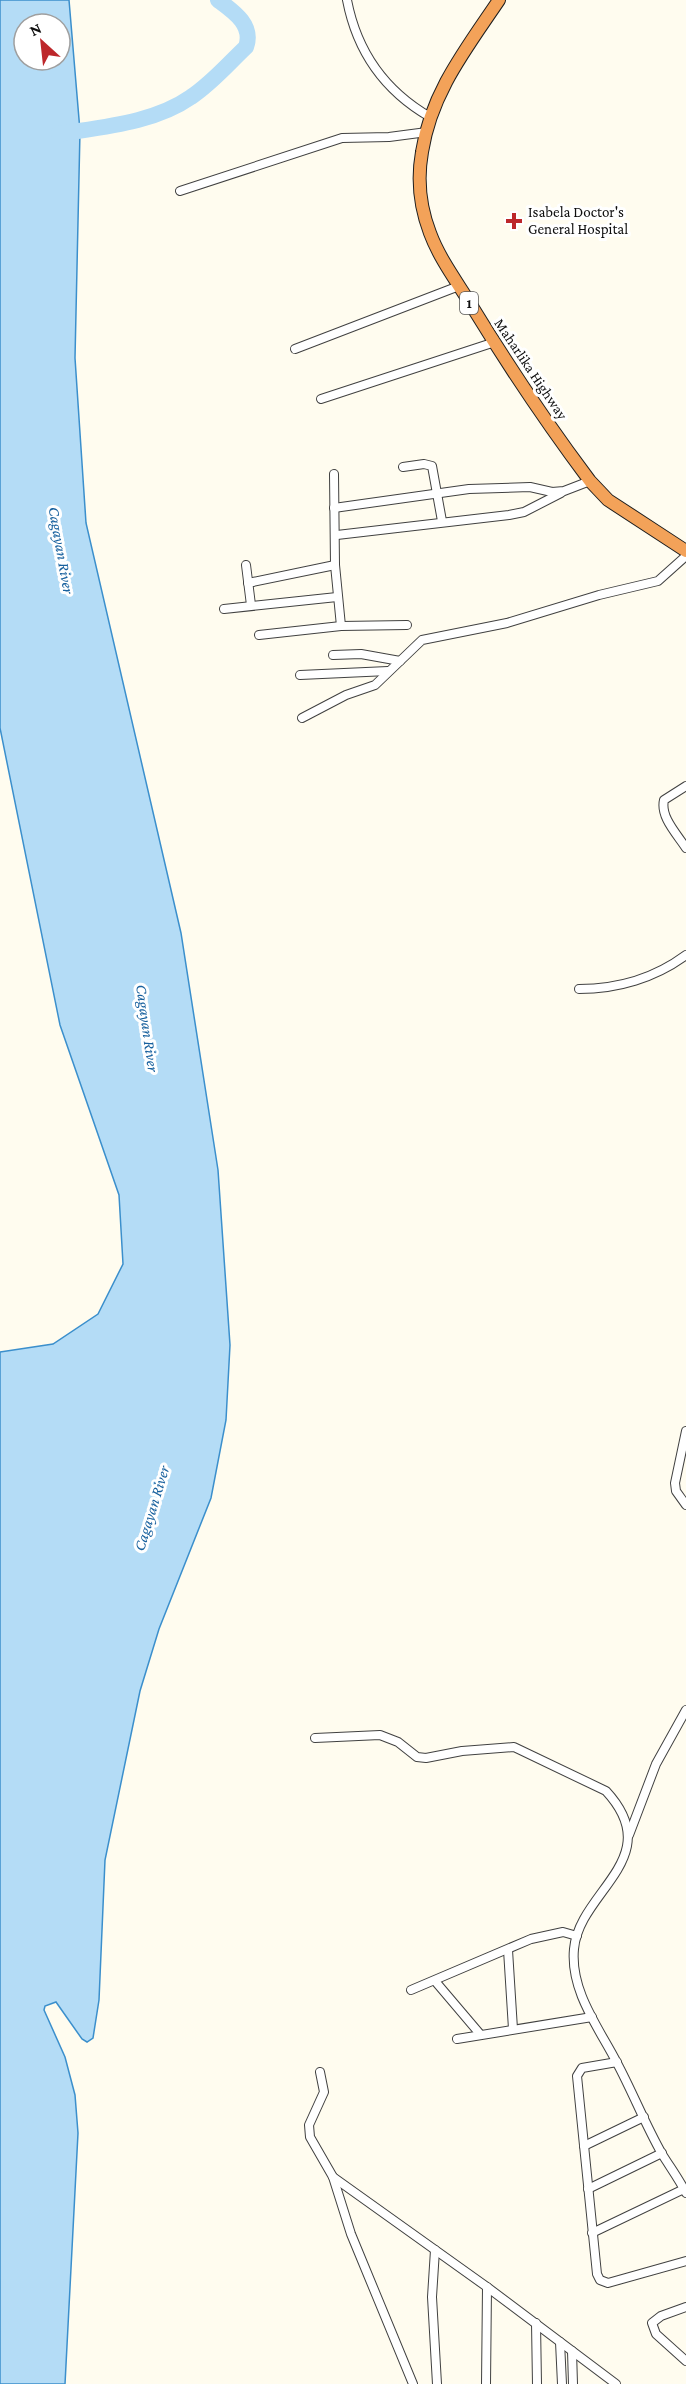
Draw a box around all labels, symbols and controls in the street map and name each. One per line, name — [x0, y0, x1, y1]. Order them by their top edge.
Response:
north arrow — [12, 12, 72, 72]
text: N — [27, 19, 44, 39]
place label: Isabela Doctor's General Hospital — [528, 204, 628, 238]
marker: Isabela Doctor's General Hospital — [505, 212, 523, 230]
road number: 1 — [460, 292, 478, 314]
street label: Maharlika Highway — [491, 316, 571, 423]
water label: Cagayan River — [45, 505, 78, 596]
water label: Cagayan River — [132, 983, 162, 1073]
water label: Cagayan River — [130, 1463, 174, 1553]

